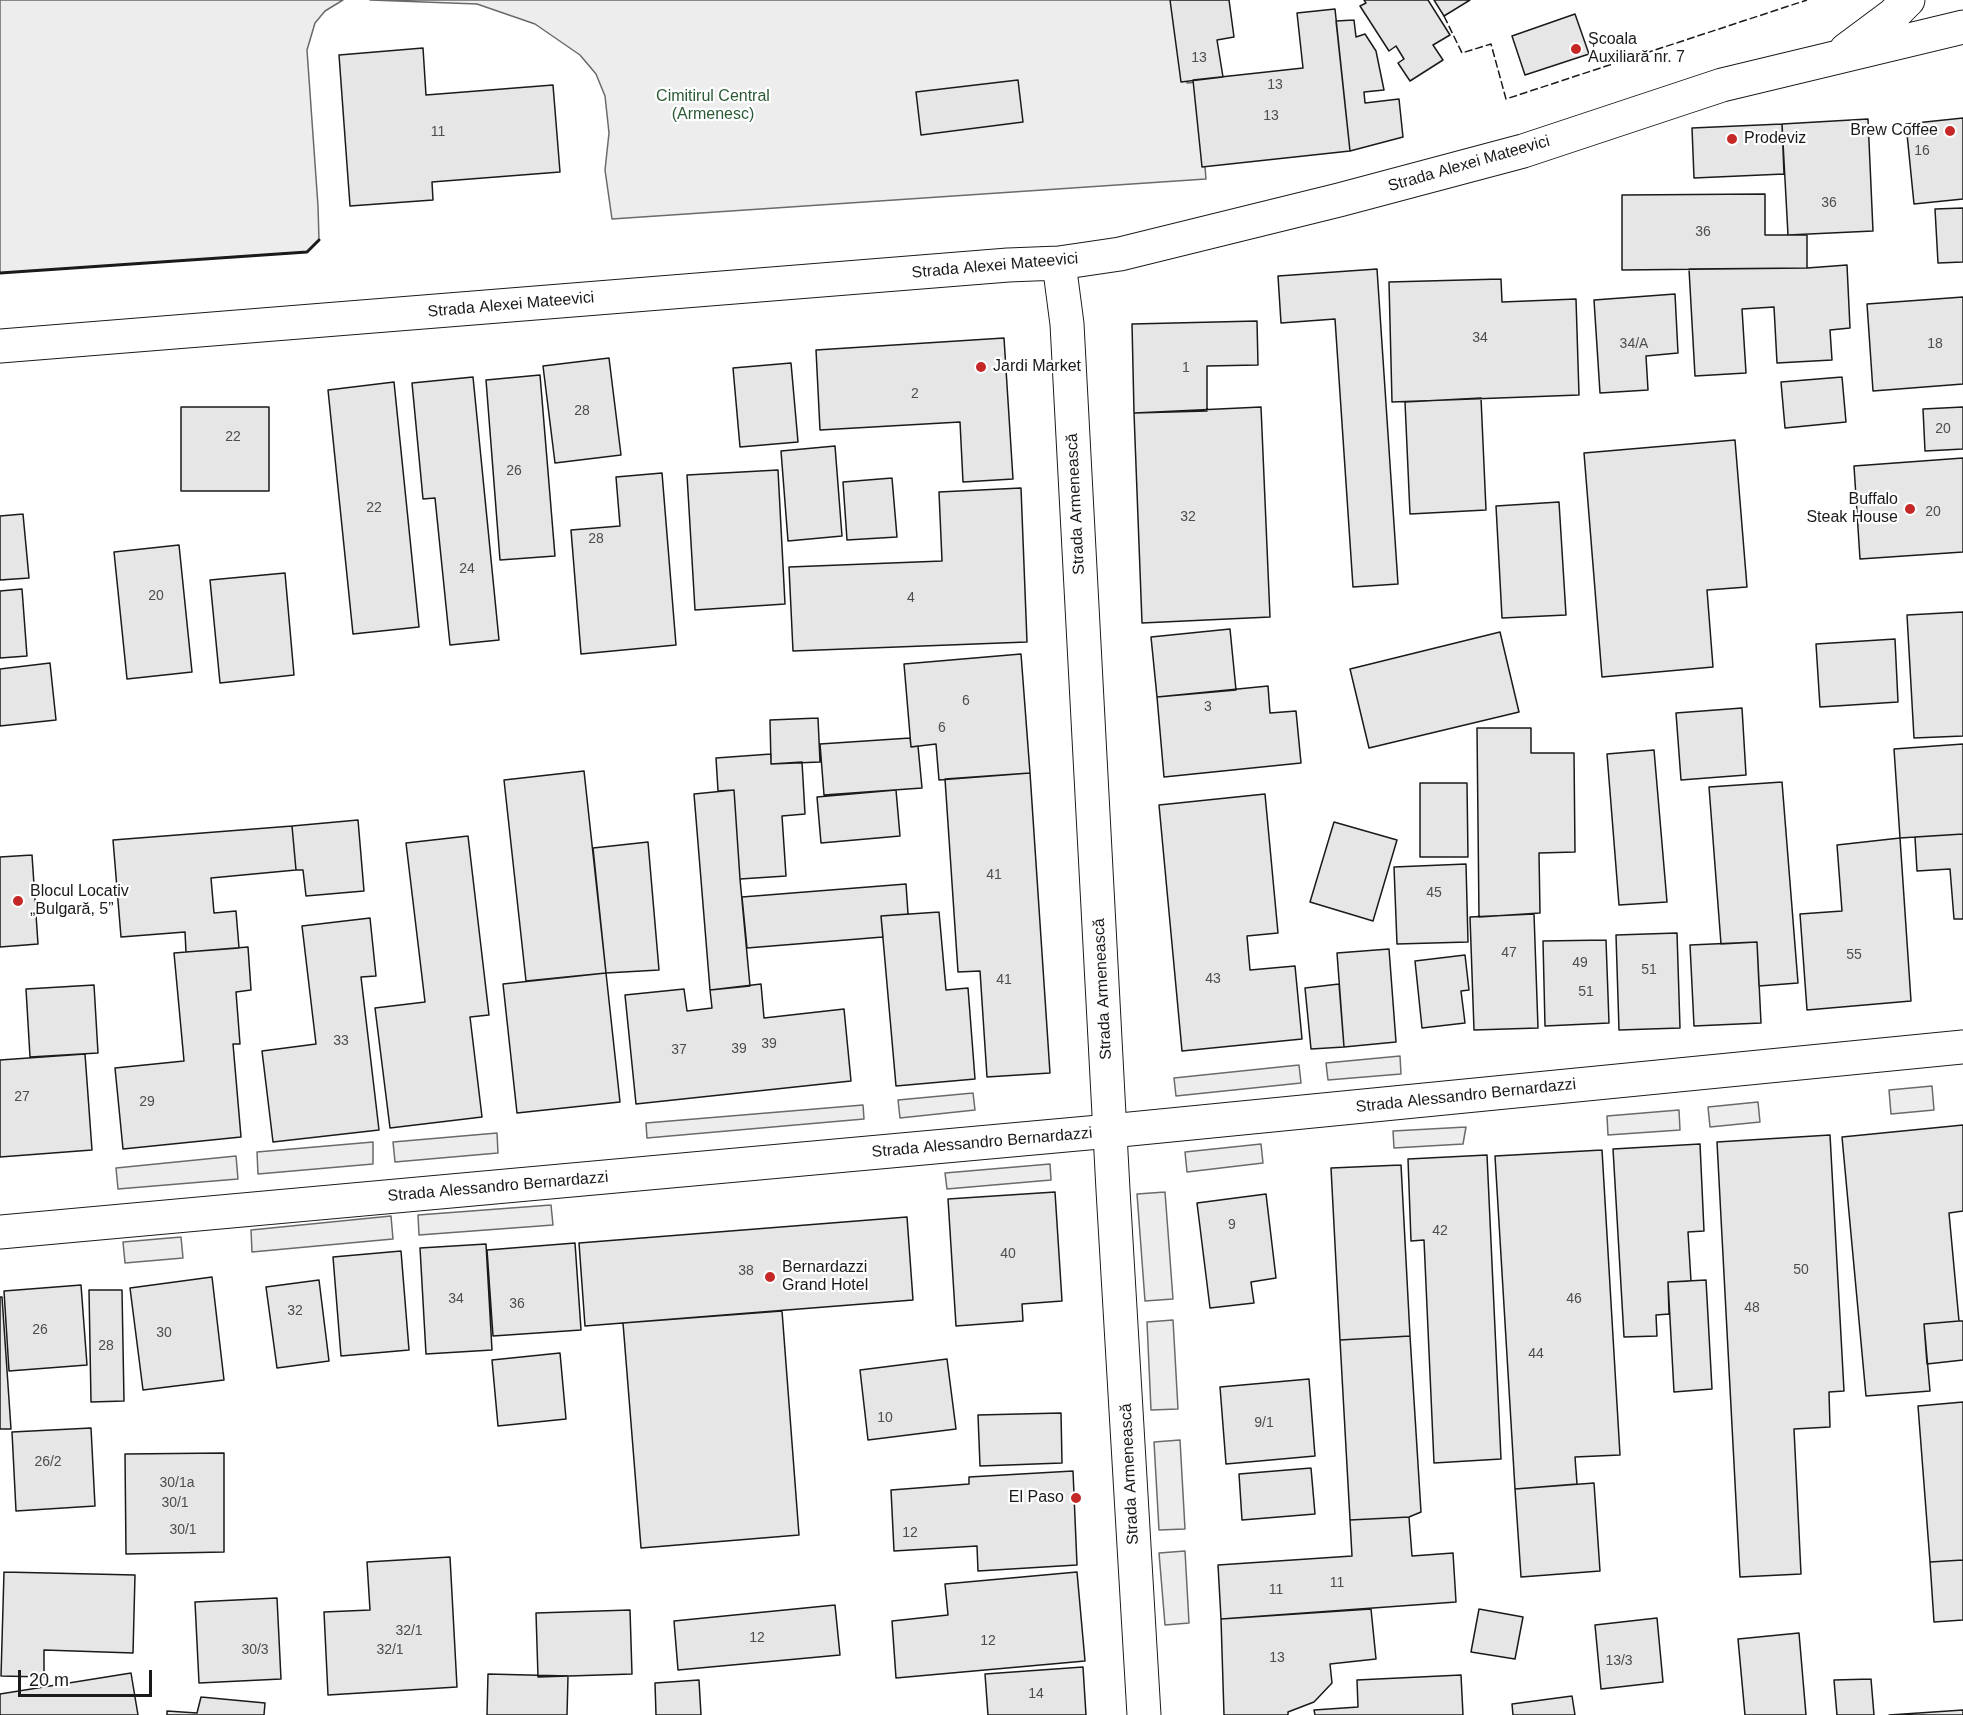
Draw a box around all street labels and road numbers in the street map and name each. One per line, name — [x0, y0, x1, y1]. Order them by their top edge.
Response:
street label: Strada Alexei Mateevici — [1386, 132, 1552, 196]
street label: Strada Alexei Mateevici — [911, 249, 1079, 283]
street label: Strada Alexei Mateevici — [427, 288, 595, 322]
street label: Strada Armenească — [1063, 433, 1089, 575]
street label: Strada Armenească — [1090, 918, 1116, 1060]
street label: Strada Alessandro Bernardazzi — [1355, 1075, 1577, 1117]
street label: Strada Alessandro Bernardazzi — [871, 1124, 1093, 1162]
street label: Strada Alessandro Bernardazzi — [387, 1168, 609, 1206]
street label: Strada Armenească — [1117, 1403, 1143, 1545]

